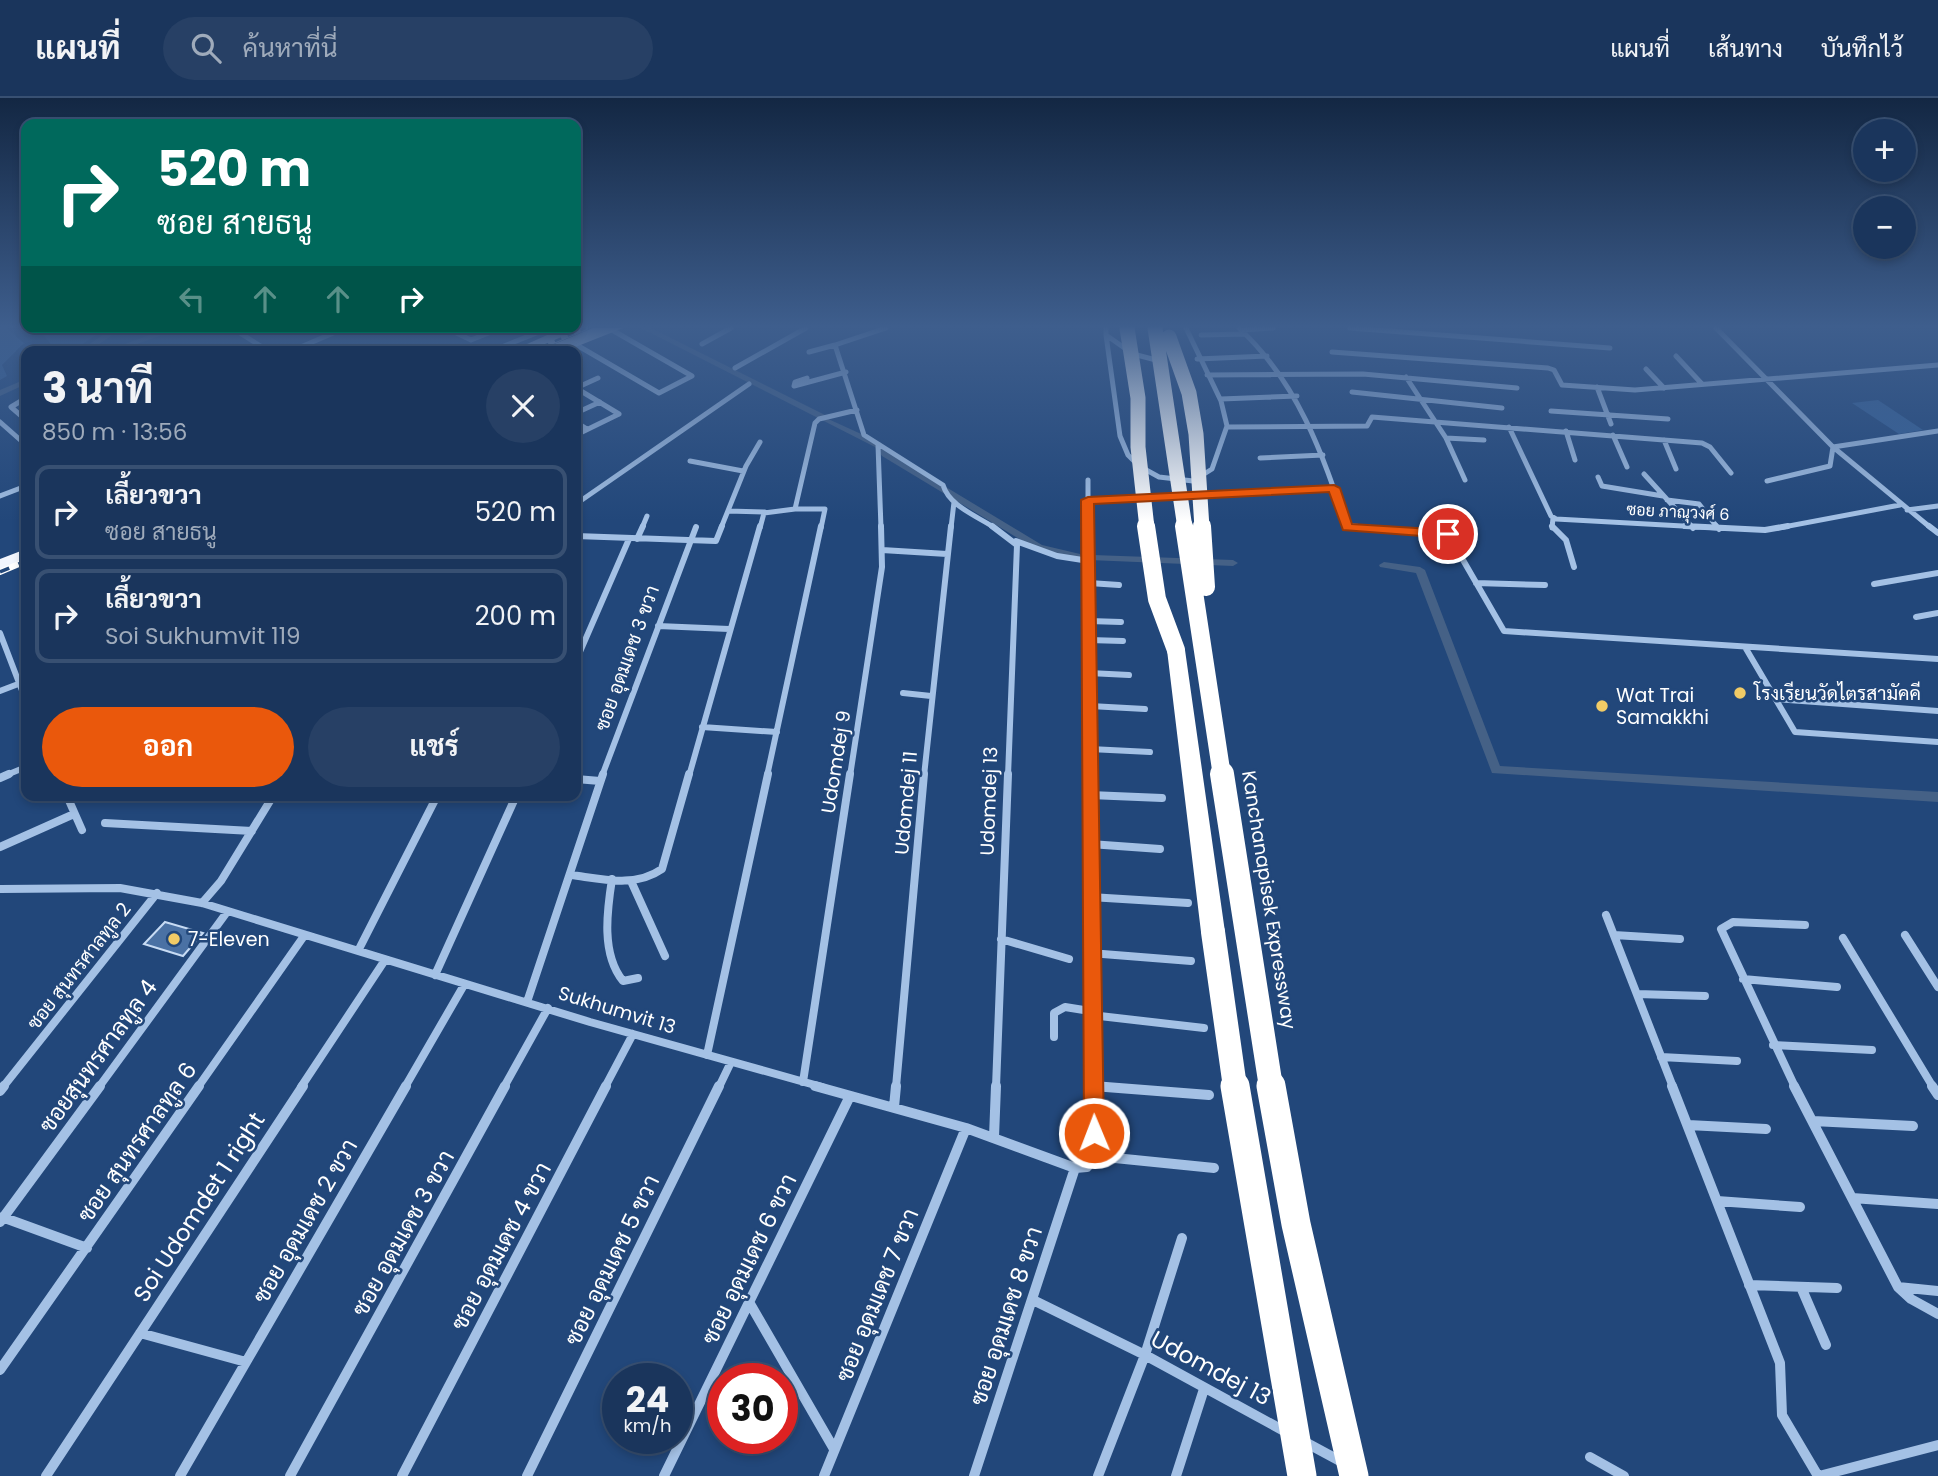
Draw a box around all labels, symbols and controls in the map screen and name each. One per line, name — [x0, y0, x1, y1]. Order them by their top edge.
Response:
search box — [163, 17, 653, 80]
text: แผนที่ — [35, 24, 121, 71]
icon: search — [187, 29, 225, 67]
text: ค้นหาที่นี่ — [243, 30, 338, 66]
text: แผนที่ — [1610, 32, 1670, 65]
text: เส้นทาง — [1708, 32, 1783, 65]
text: บันทึกไว้ — [1821, 32, 1903, 65]
map controls — [1853, 119, 1916, 259]
button: + — [1853, 119, 1916, 182]
text: 520 m — [157, 135, 311, 203]
icon: right — [42, 147, 133, 238]
button: − — [1853, 196, 1916, 259]
text: ซอย สายธนู — [157, 200, 312, 245]
icon: left — [173, 280, 211, 318]
icon: ahead — [246, 280, 284, 318]
icon: ahead — [319, 280, 357, 318]
icon: right — [392, 280, 430, 318]
text: 3 นาที — [42, 359, 154, 418]
button: close — [486, 369, 560, 443]
text: 850 m · 13:56 — [42, 416, 187, 448]
text: เลี้ยวขวา — [105, 477, 202, 513]
icon: right — [46, 493, 84, 531]
text: 520 m — [475, 494, 556, 530]
street label: ซอย ภาณุวงศ์ 6 — [1626, 497, 1730, 526]
pin — [1418, 504, 1478, 564]
icon: arrive — [1429, 515, 1467, 553]
text: ซอย สายธนู — [105, 516, 217, 548]
text: เลี้ยวขวา — [105, 581, 202, 617]
street label: ซอย อุดมเดช 3 ขวา — [588, 581, 666, 735]
icon: right — [46, 597, 84, 635]
text: 200 m — [475, 598, 556, 634]
text: Soi Sukhumvit 119 — [105, 620, 301, 652]
place label: โรงเรียนวัดไตรสามัคคี — [1753, 680, 1921, 707]
place label: Wat Trai Samakkhi — [1616, 682, 1709, 731]
marker: โรงเรียนวัดไตรสามัคคี — [1732, 685, 1748, 701]
marker: Wat Trai Samakkhi — [1594, 698, 1610, 714]
button: ออก — [42, 707, 294, 787]
button: แชร์ — [308, 707, 560, 787]
street label: Udomdej 9 — [815, 709, 857, 815]
street label: Udomdej 13 — [974, 746, 1004, 856]
street label: Udomdej 11 — [888, 750, 924, 856]
street label: Kanchanapisek Expressway — [1235, 769, 1303, 1032]
street label: ซอย สุนทรศาลทูล 2 — [21, 897, 137, 1035]
place label: 7-Eleven — [188, 926, 270, 953]
marker: 7-Eleven — [166, 931, 182, 947]
street label: ซอยสุนทรศาลทูล 4 — [31, 973, 165, 1140]
street label: Sukhumvit 13 — [555, 979, 679, 1041]
street label: ซอย สุนทรศาลทูล 6 — [70, 1056, 205, 1229]
position arrow — [1057, 1096, 1131, 1170]
street label: Soi Udomdet 1 right — [126, 1106, 272, 1308]
street label: ซอย อุดมเดช 2 ขวา — [245, 1133, 365, 1309]
street label: ซอย อุดมเดช 3 ขวา — [344, 1144, 462, 1322]
street label: ซอย อุดมเดช 4 ขวา — [443, 1156, 559, 1336]
street label: ซอย อุดมเดช 6 ขวา — [694, 1168, 804, 1350]
street label: ซอย อุดมเดช 5 ขวา — [557, 1169, 667, 1351]
street label: ซอย อุดมเดช 7 ขวา — [828, 1204, 926, 1386]
street label: ซอย อุดมเดช 8 ขวา — [962, 1222, 1050, 1410]
street label: Udomdej 13 — [1145, 1323, 1277, 1413]
speed limit sign: 30 — [707, 1363, 798, 1454]
text: 24 — [626, 1375, 669, 1424]
text: km/h — [624, 1413, 671, 1438]

